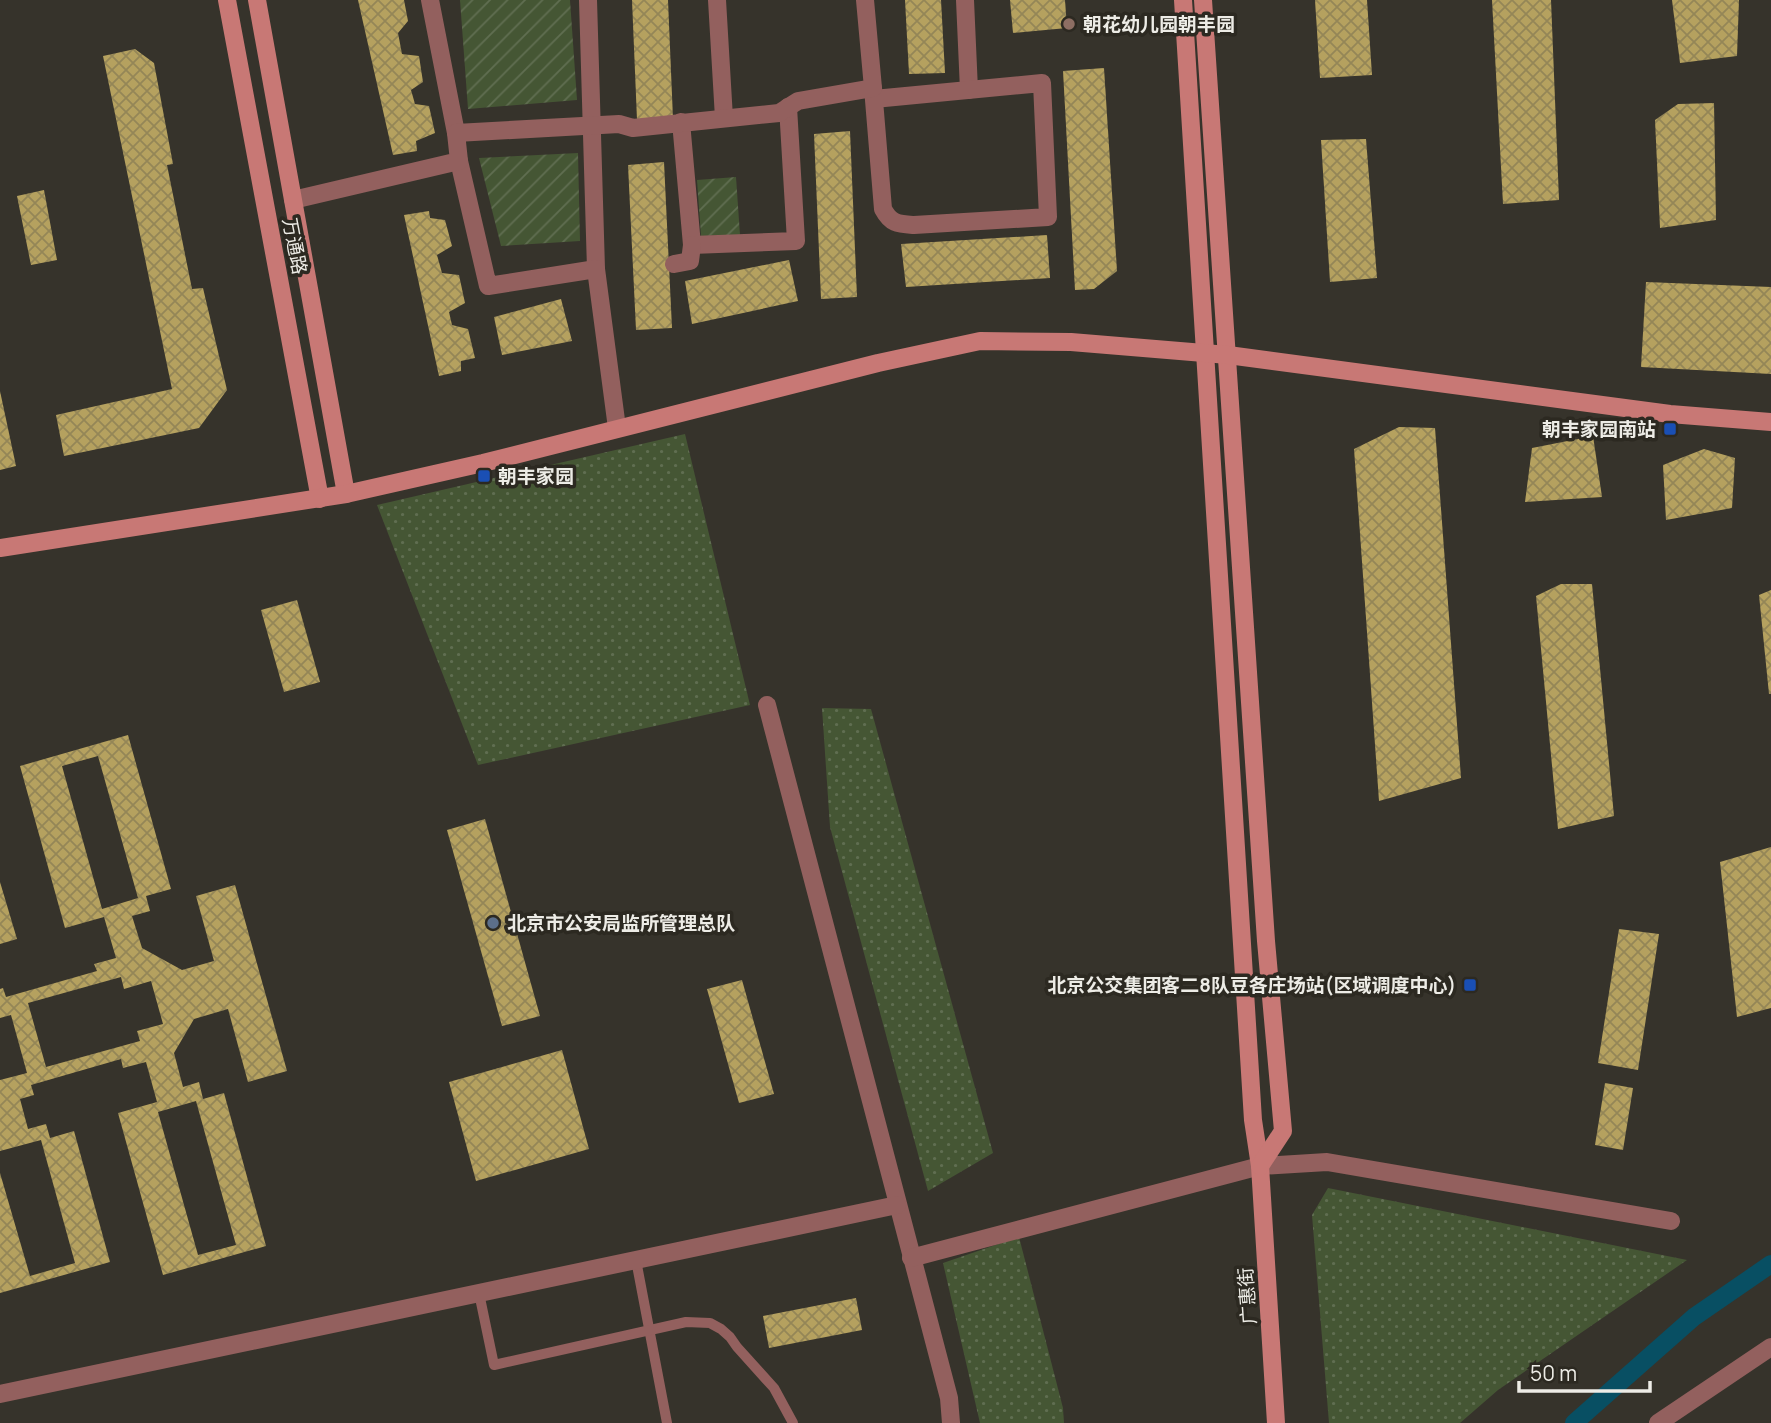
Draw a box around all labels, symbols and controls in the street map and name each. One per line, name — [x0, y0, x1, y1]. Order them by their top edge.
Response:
place label: 朝花幼儿园朝丰园 — [1083, 11, 1235, 37]
marker: 朝花幼儿园朝丰园 — [1061, 16, 1077, 32]
street label: 万通路 — [277, 216, 313, 276]
place label: 朝丰家园南站 — [1542, 416, 1656, 442]
marker: 朝丰家园南站 — [1662, 421, 1678, 437]
place label: 朝丰家园 — [498, 463, 574, 489]
marker: 朝丰家园 — [476, 468, 492, 484]
place label: 北京市公安局监所管理总队 — [507, 910, 735, 936]
marker: 北京市公安局监所管理总队 — [485, 915, 501, 931]
place label: 北京公交集团客二8队豆各庄场站(区域调度中心) — [1047, 972, 1456, 998]
marker: 北京公交集团客二8队豆各庄场站(区域调度中心) — [1462, 977, 1478, 993]
street label: 广惠街 — [1232, 1267, 1262, 1325]
scale bar — [1519, 1350, 1650, 1394]
text: 50 m — [1530, 1359, 1577, 1387]

